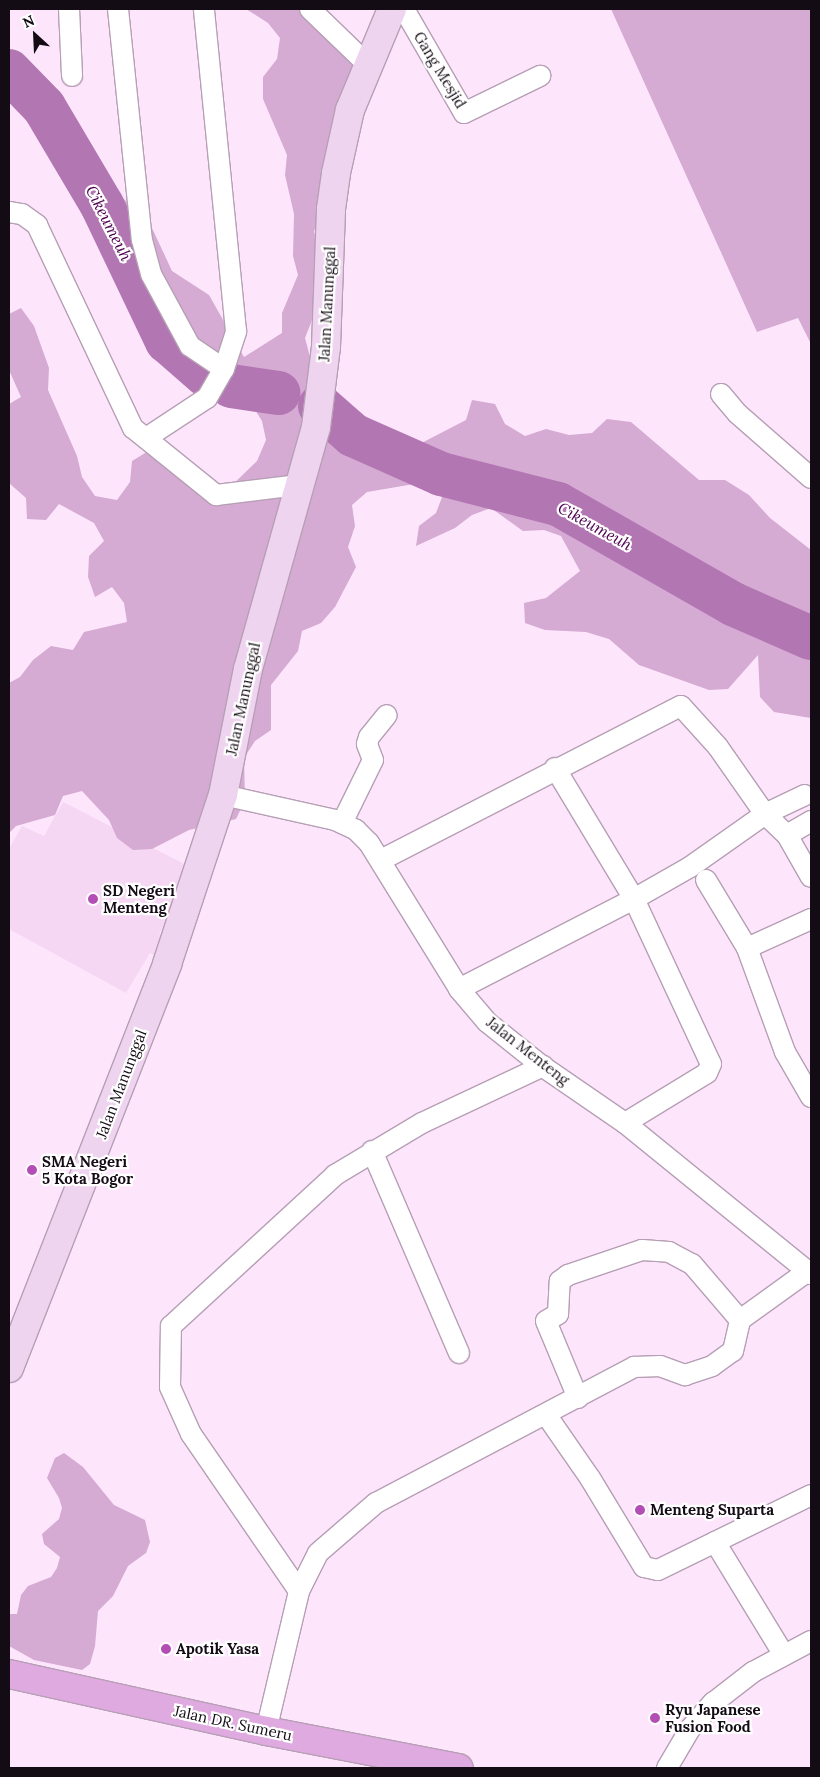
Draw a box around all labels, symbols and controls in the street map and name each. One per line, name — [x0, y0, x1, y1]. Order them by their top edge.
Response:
north arrow — [10, 10, 60, 60]
text: N — [20, 11, 37, 32]
street label: Gang Mesjid — [410, 28, 470, 112]
water label: Cikeumeuh — [82, 182, 136, 264]
street label: Jalan Manunggal — [315, 246, 339, 362]
water label: Cikeumeuh — [555, 498, 635, 554]
street label: Jalan Manunggal — [222, 641, 264, 757]
place label: SD Negeri Menteng — [103, 881, 175, 916]
marker: SD Negeri Menteng — [87, 893, 99, 905]
street label: Jalan Menteng — [483, 1013, 573, 1089]
street label: Jalan Manunggal — [92, 1027, 150, 1141]
place label: SMA Negeri 5 Kota Bogor — [42, 1152, 133, 1187]
marker: SMA Negeri 5 Kota Bogor — [26, 1164, 38, 1176]
place label: Menteng Suparta — [650, 1501, 774, 1519]
marker: Menteng Suparta — [634, 1504, 646, 1516]
place label: Apotik Yasa — [176, 1640, 259, 1658]
marker: Apotik Yasa — [160, 1643, 172, 1655]
place label: Ryu Japanese Fusion Food — [665, 1700, 761, 1735]
street label: Jalan DR. Sumeru — [172, 1702, 294, 1744]
marker: Ryu Japanese Fusion Food — [649, 1712, 661, 1724]

